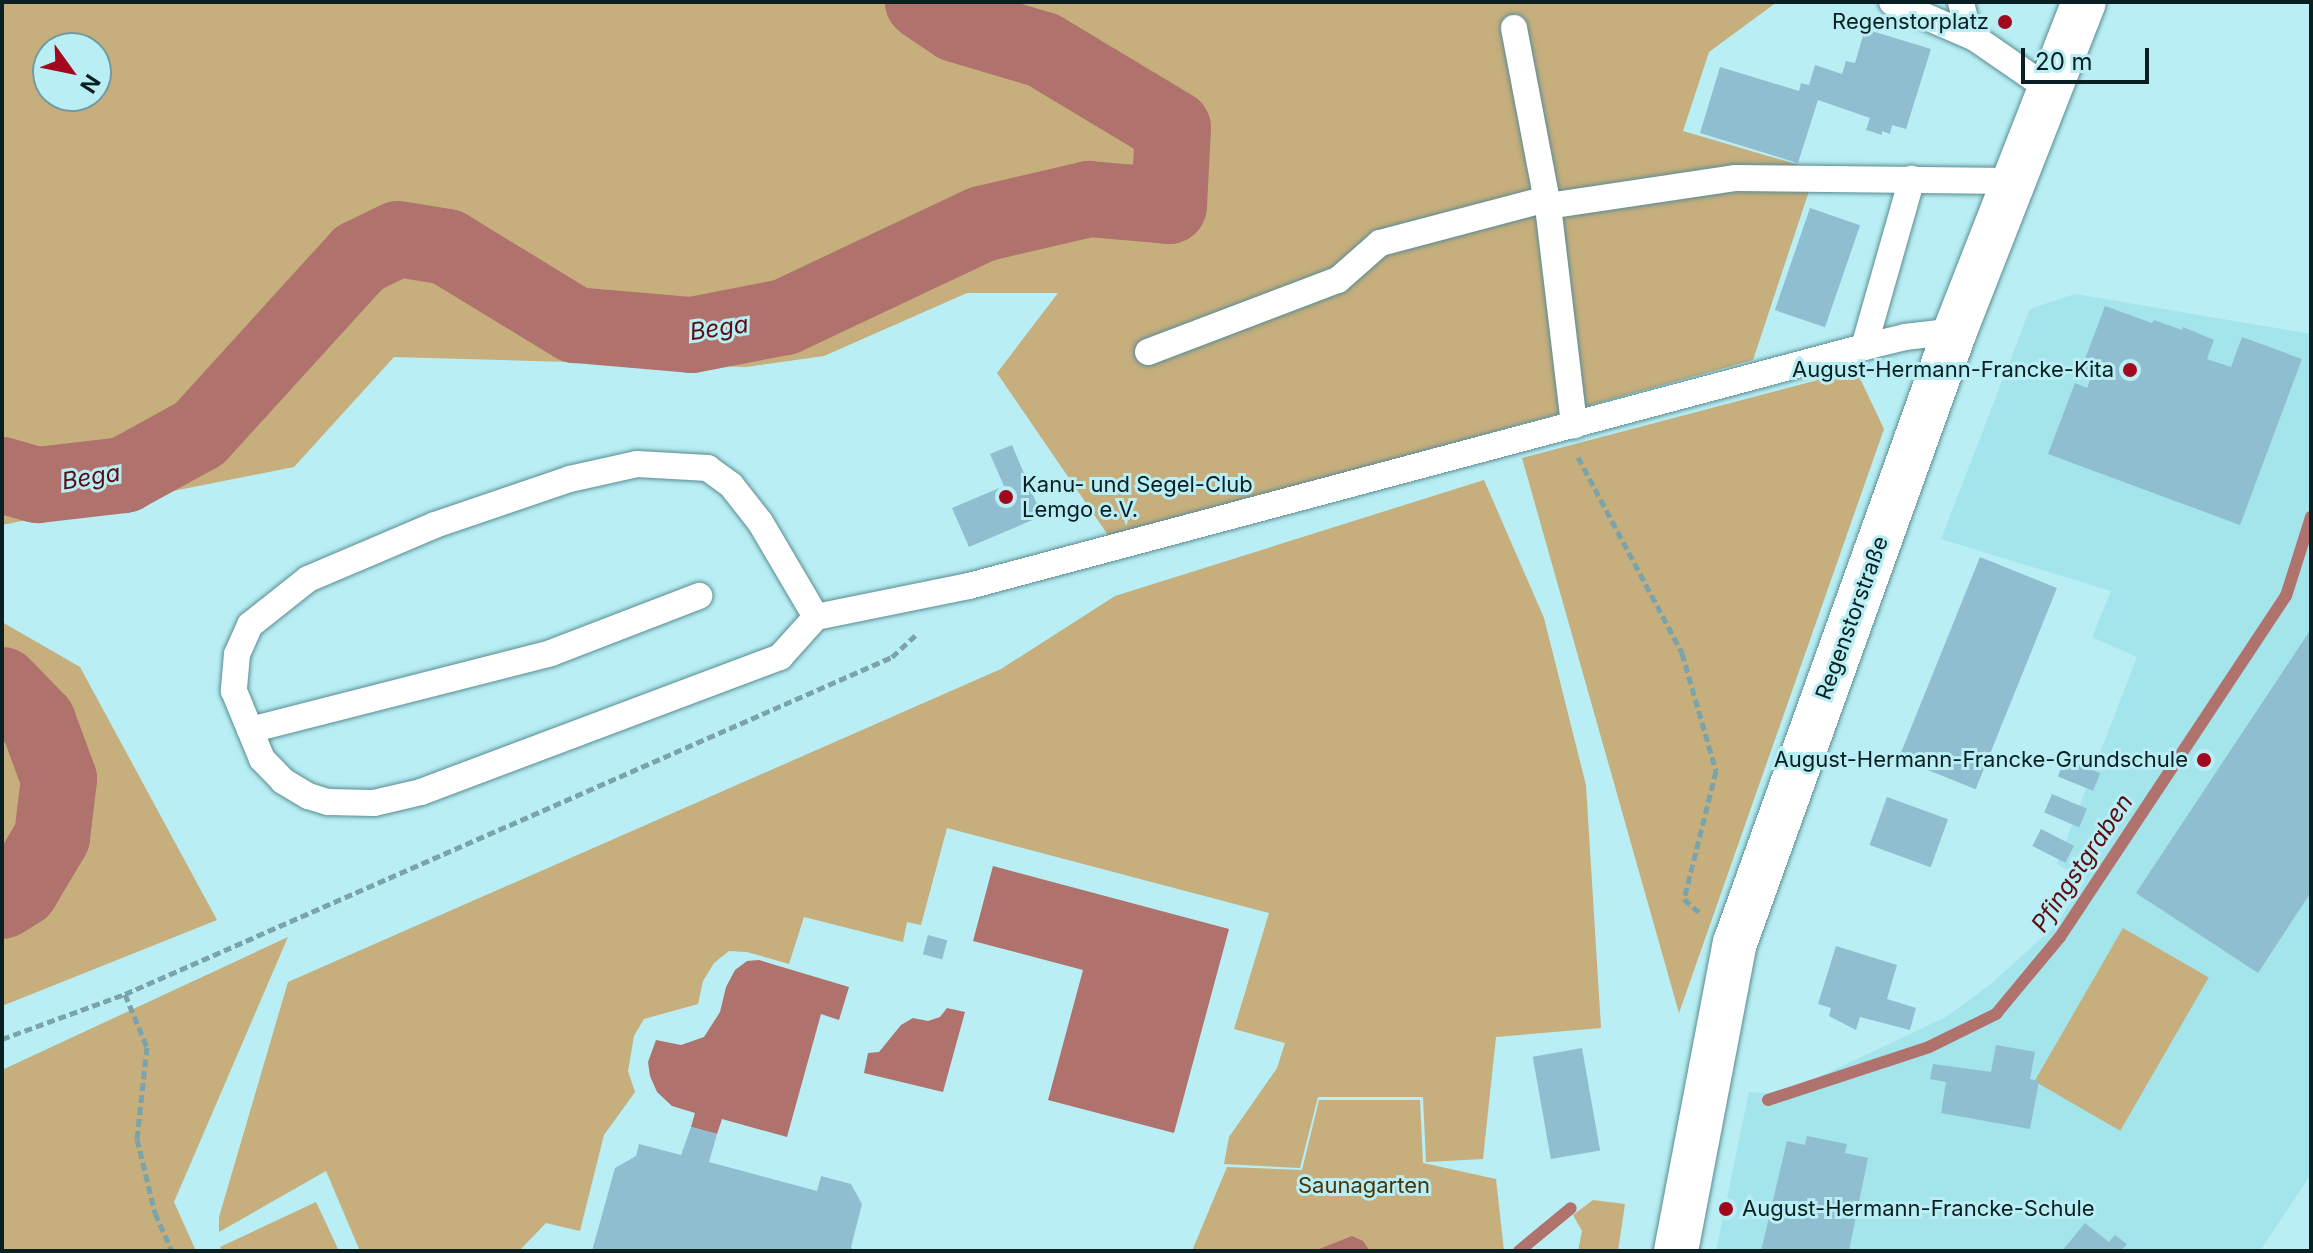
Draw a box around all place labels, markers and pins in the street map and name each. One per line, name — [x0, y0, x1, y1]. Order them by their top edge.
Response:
place label: Regenstorplatz — [1832, 9, 1989, 35]
marker: Regenstorplatz — [1996, 13, 2014, 31]
place label: August-Hermann-Francke-Kita — [1792, 357, 2114, 383]
marker: August-Hermann-Francke-Kita — [2121, 361, 2139, 379]
place label: Kanu- und Segel-Club Lemgo e.V. — [1022, 471, 1253, 522]
marker: Kanu- und Segel-Club Lemgo e.V. — [997, 488, 1015, 506]
place label: August-Hermann-Francke-Grundschule — [1774, 747, 2188, 773]
marker: August-Hermann-Francke-Grundschule — [2195, 751, 2213, 769]
place label: August-Hermann-Francke-Schule — [1742, 1196, 2095, 1222]
marker: August-Hermann-Francke-Schule — [1717, 1200, 1735, 1218]

